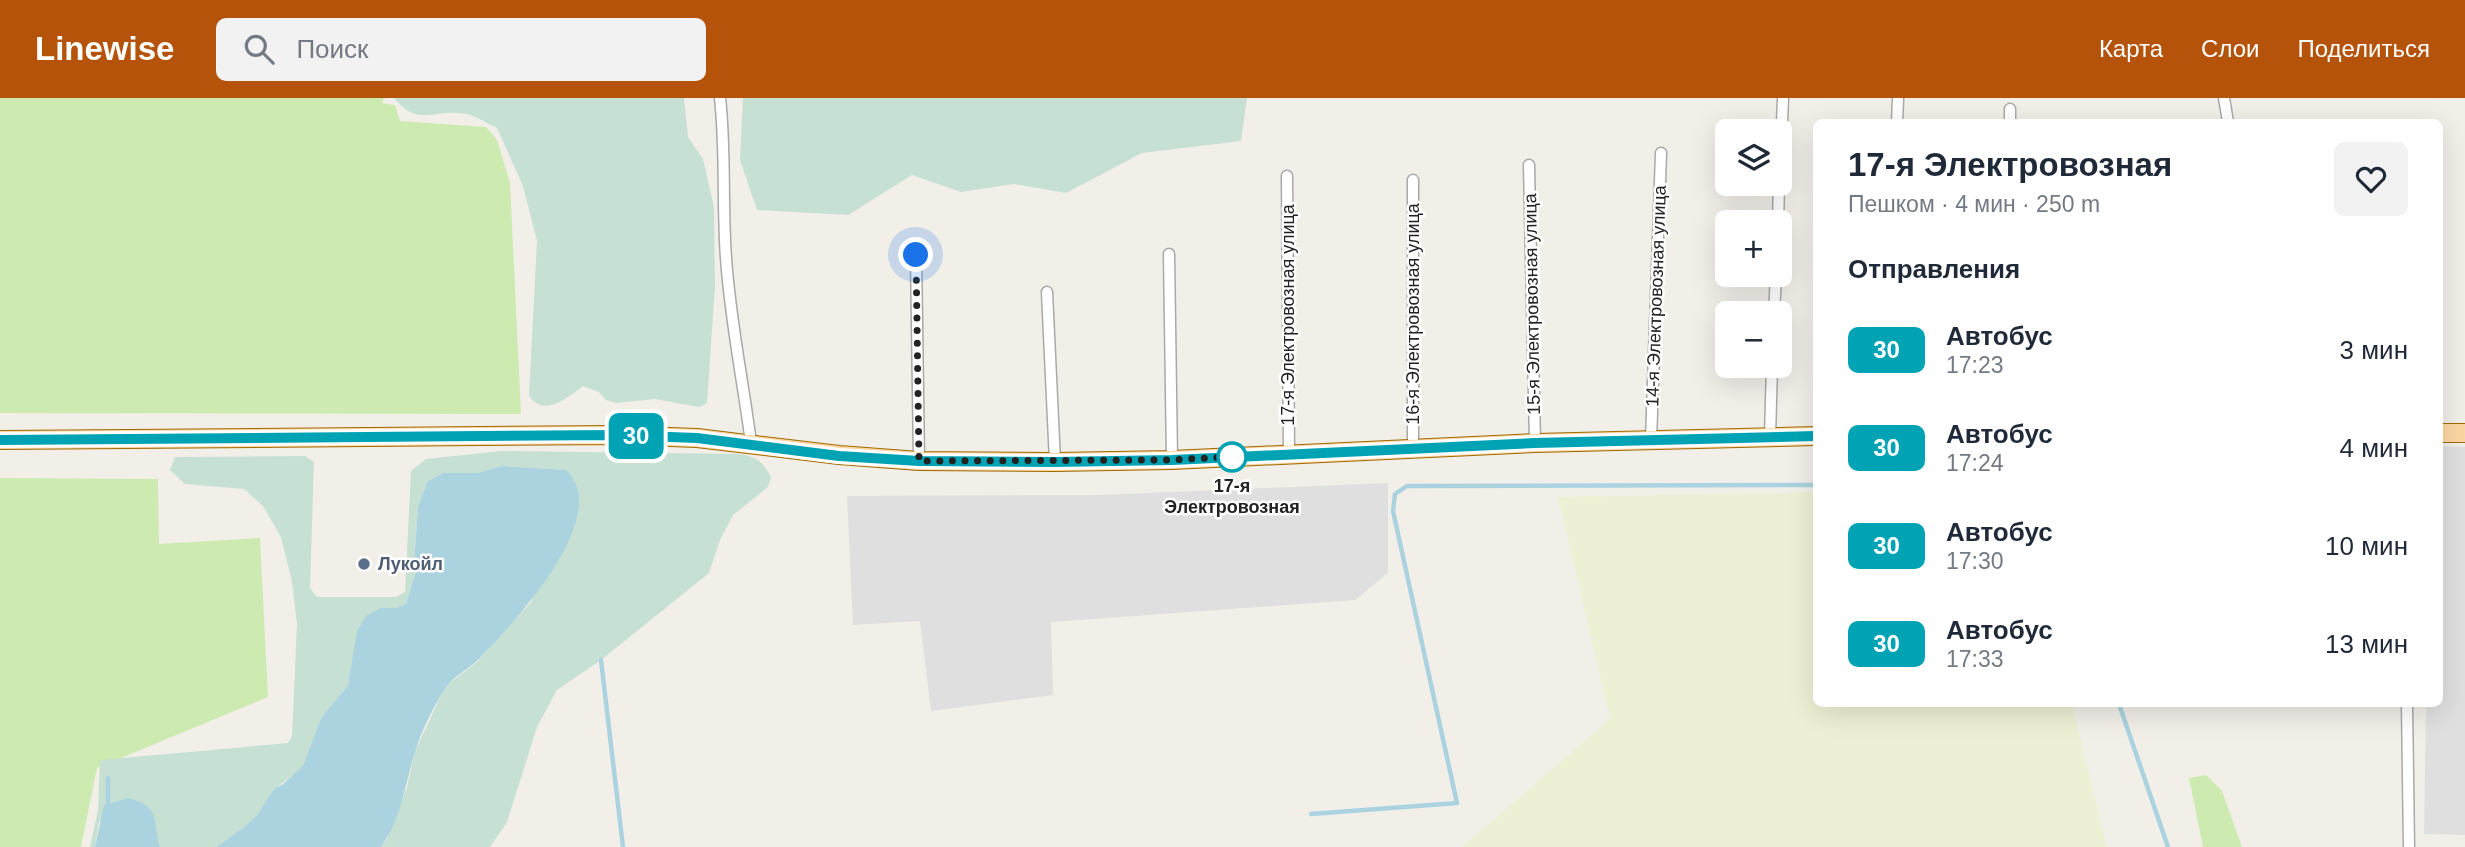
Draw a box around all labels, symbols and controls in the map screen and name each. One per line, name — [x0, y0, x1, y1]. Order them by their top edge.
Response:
search box — [216, 18, 706, 81]
text: Linewise — [35, 30, 174, 67]
icon: search — [240, 30, 278, 68]
text: Поиск — [296, 34, 368, 64]
text: Карта — [2099, 35, 2163, 62]
text: Слои — [2201, 35, 2259, 62]
text: Поделиться — [2297, 35, 2430, 62]
map controls — [1715, 119, 1792, 378]
button: layers — [1715, 119, 1792, 196]
button: heart — [2334, 142, 2408, 216]
text: 17-я Электровозная — [1848, 146, 2172, 183]
street label: 14-я Электровозная улица — [1642, 184, 1670, 407]
text: Пешком · 4 мин · 250 m — [1848, 191, 2100, 217]
street label: 15-я Электровозная улица — [1520, 192, 1544, 415]
street label: 16-я Электровозная улица — [1403, 202, 1423, 425]
street label: 17-я Электровозная улица — [1278, 203, 1298, 426]
button: + — [1715, 210, 1792, 287]
your location — [898, 237, 933, 272]
text: Отправления — [1848, 254, 2020, 284]
button: − — [1715, 301, 1792, 378]
text: Автобус — [1946, 321, 2053, 351]
text: 3 мин — [2340, 335, 2408, 365]
text: 30 — [1873, 336, 1900, 363]
text: 17:23 — [1946, 352, 2004, 378]
line badge: 30 — [604, 413, 668, 459]
text: Автобус — [1946, 419, 2053, 449]
text: 30 — [623, 422, 649, 449]
text: 4 мин — [2340, 433, 2408, 463]
text: 30 — [1873, 434, 1900, 461]
marker: 17-я Электровозная — [1217, 442, 1247, 472]
text: 17:24 — [1946, 450, 2004, 476]
place label: 17-я Электровозная — [1164, 476, 1300, 517]
text: Автобус — [1946, 517, 2053, 547]
text: 10 мин — [2325, 531, 2408, 561]
text: 30 — [1873, 532, 1900, 559]
text: 17:30 — [1946, 548, 2004, 574]
place label: Лукойл — [378, 554, 443, 574]
marker: Лукойл — [356, 556, 372, 572]
text: Автобус — [1946, 615, 2053, 645]
text: 13 мин — [2325, 629, 2408, 659]
text: 30 — [1873, 630, 1900, 657]
text: 17:33 — [1946, 646, 2004, 672]

